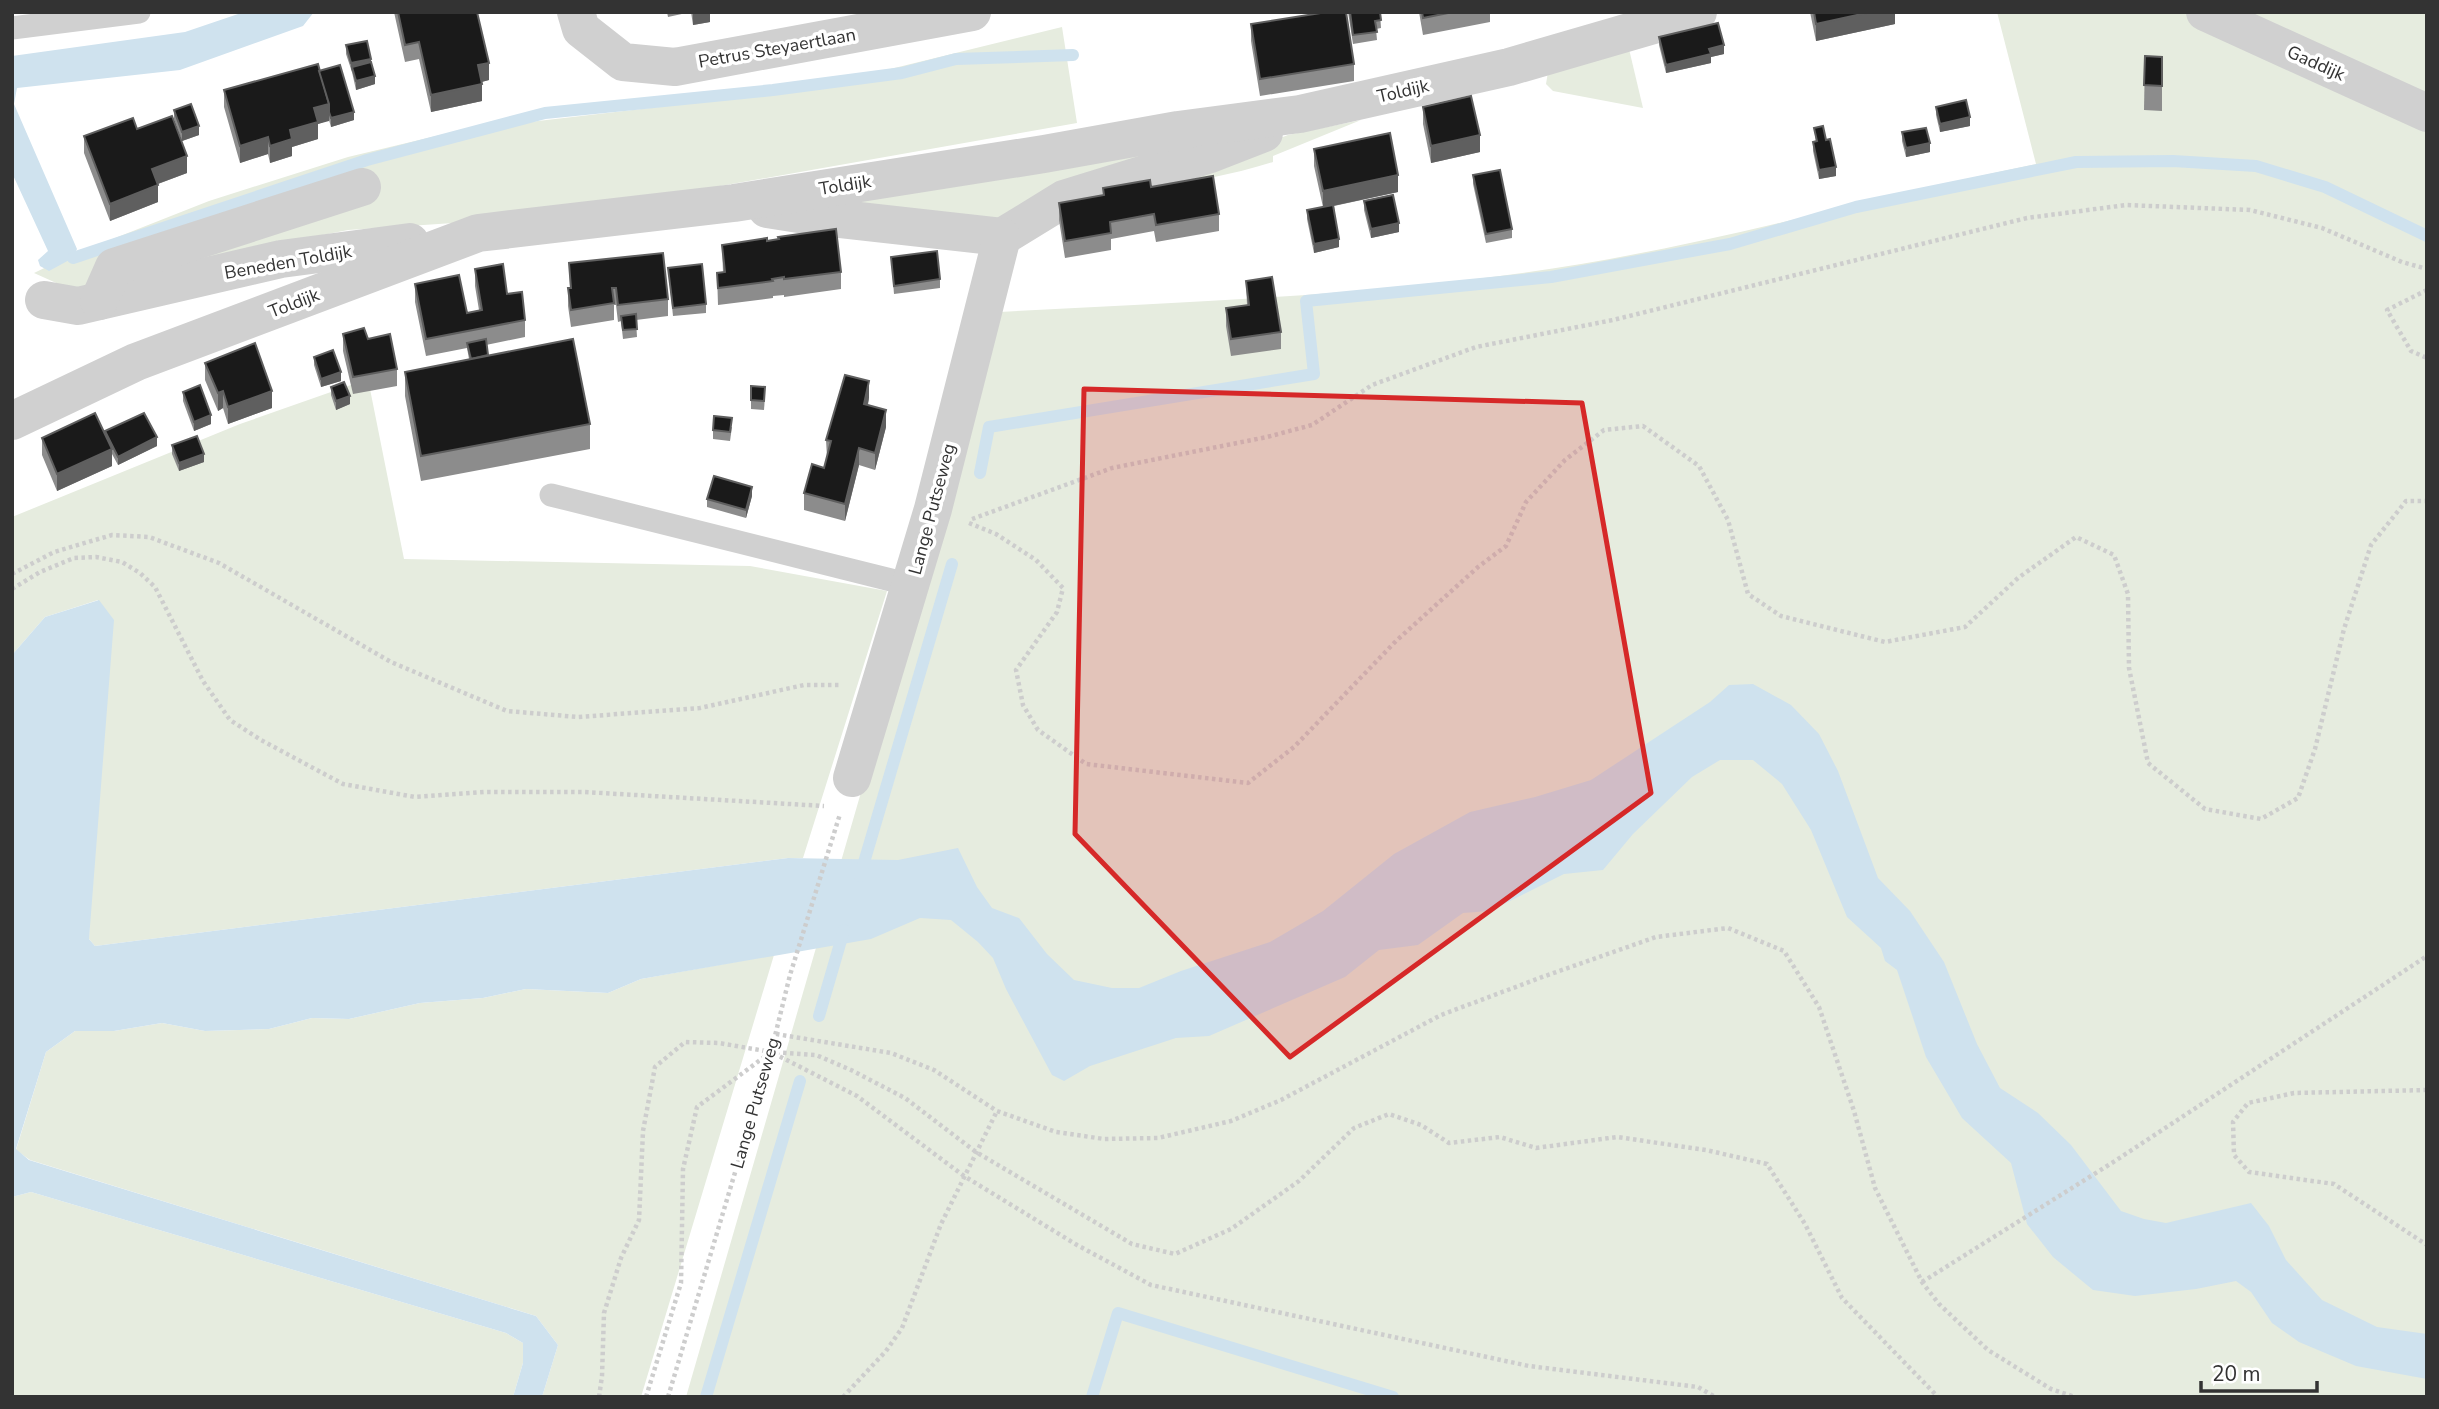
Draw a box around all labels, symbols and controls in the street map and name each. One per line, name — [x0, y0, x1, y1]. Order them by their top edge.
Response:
street label: Petrus Steyaertlaan — [696, 22, 858, 74]
street label: Gaddijk — [2283, 40, 2350, 87]
street label: Toldijk — [1375, 73, 1432, 109]
street label: Toldijk — [817, 169, 874, 201]
street label: Beneden Toldijk — [222, 239, 355, 285]
street label: Toldijk — [265, 282, 324, 324]
street label: Lange Putseweg — [903, 441, 961, 577]
street label: Lange Putseweg — [725, 1035, 785, 1171]
scale bar — [2201, 1350, 2316, 1394]
text: 20 m — [2212, 1360, 2261, 1388]

